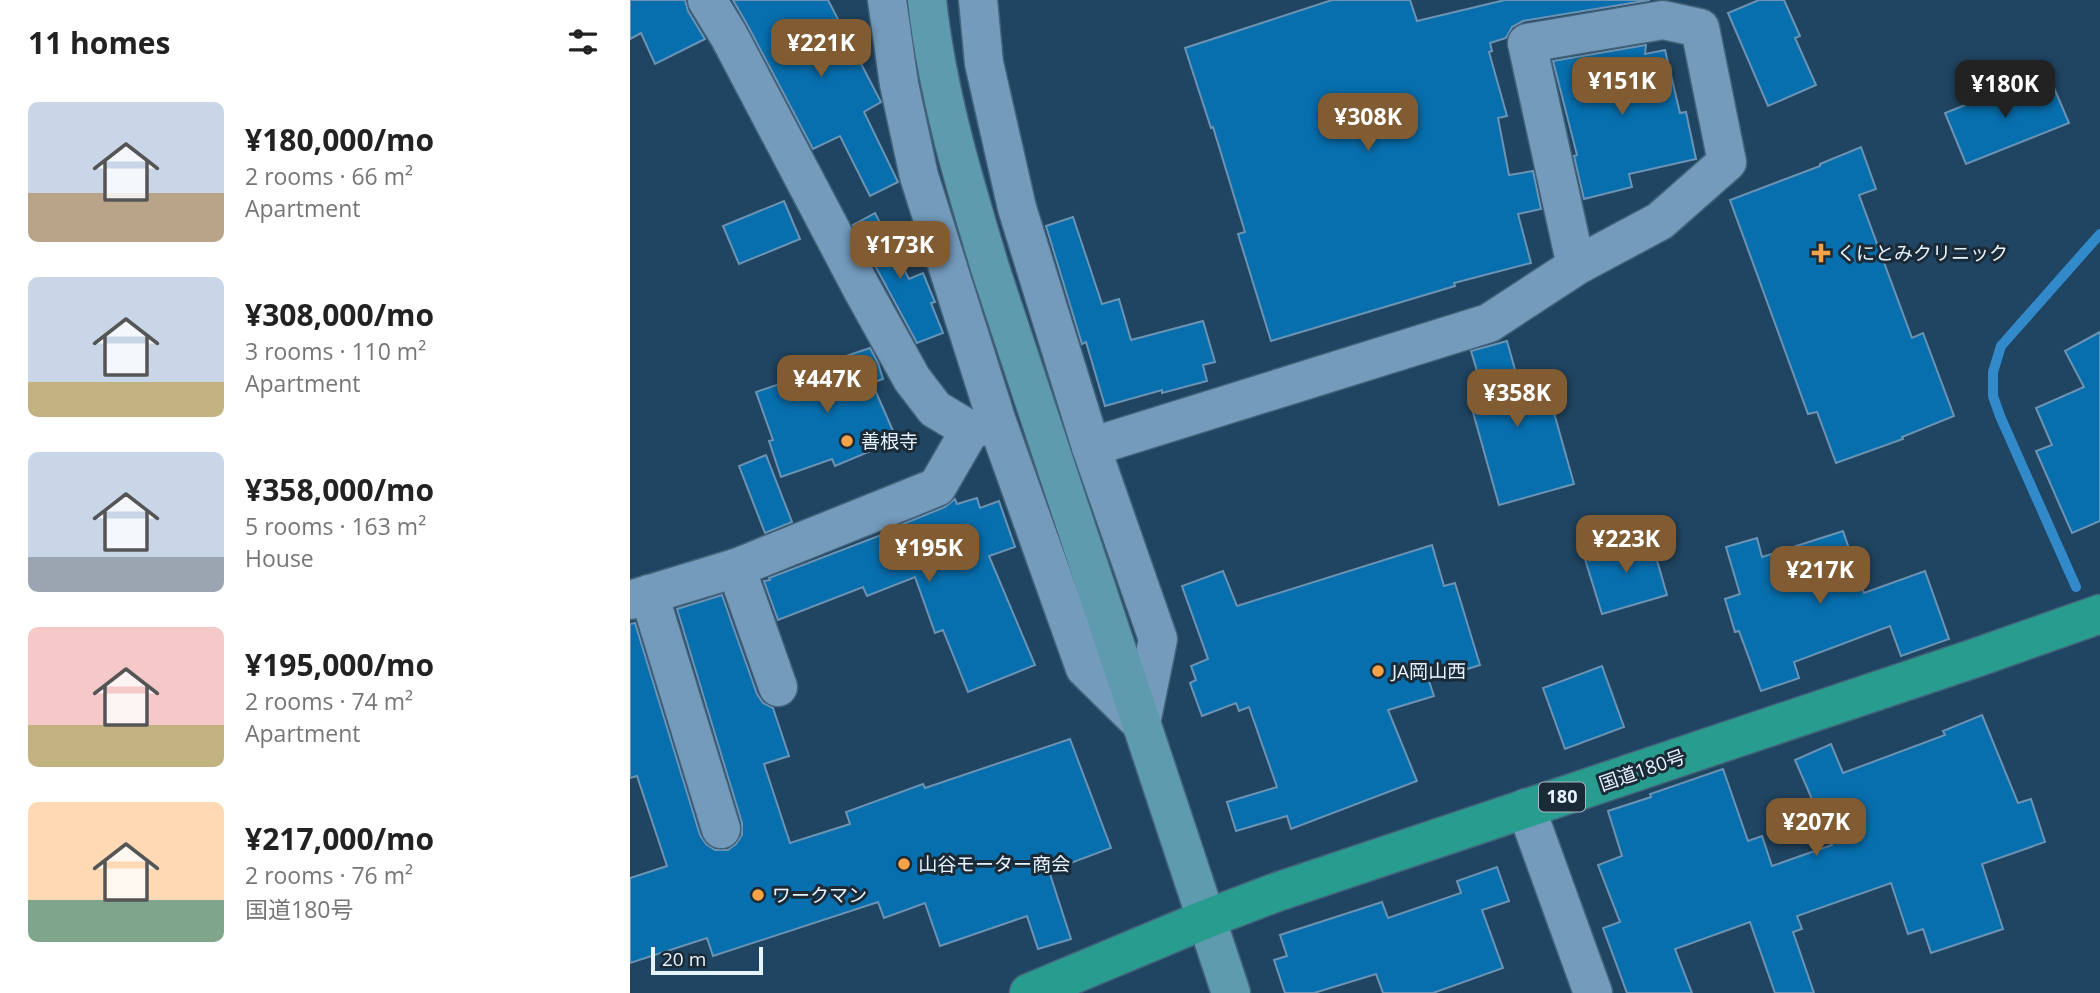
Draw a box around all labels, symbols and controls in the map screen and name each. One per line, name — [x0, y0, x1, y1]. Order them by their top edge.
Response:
pin: ¥221K — [772, 20, 870, 79]
text: 11 homes — [28, 22, 171, 63]
icon: filters — [564, 23, 602, 61]
text: ¥221K — [787, 26, 855, 58]
pin: ¥151K — [1573, 58, 1671, 117]
pin: ¥180K — [1956, 60, 2054, 120]
text: ¥151K — [1588, 64, 1656, 96]
text: ¥180K — [1971, 67, 2039, 99]
pin: ¥308K — [1319, 94, 1417, 153]
text: ¥308K — [1334, 100, 1402, 132]
text: ¥180,000/mo — [245, 119, 434, 160]
icon: home — [84, 130, 168, 214]
text: 2 rooms · 66 m² — [245, 160, 413, 192]
text: Apartment — [245, 192, 361, 224]
pin: ¥173K — [851, 222, 949, 281]
text: ¥173K — [866, 228, 934, 260]
place label: くにとみクリニック — [1837, 240, 2008, 266]
marker: くにとみクリニック — [1811, 243, 1831, 263]
text: ¥308,000/mo — [245, 294, 434, 335]
icon: home — [84, 305, 168, 389]
text: 3 rooms · 110 m² — [245, 335, 426, 367]
pin: ¥447K — [778, 356, 876, 415]
text: ¥447K — [793, 362, 861, 394]
text: Apartment — [245, 367, 361, 399]
pin: ¥358K — [1468, 370, 1566, 429]
text: ¥358K — [1483, 376, 1551, 408]
place label: 善根寺 — [861, 428, 918, 454]
marker: 善根寺 — [839, 433, 855, 449]
text: ¥358,000/mo — [245, 469, 434, 510]
icon: home — [84, 480, 168, 564]
text: 5 rooms · 163 m² — [245, 510, 426, 542]
pin: ¥223K — [1577, 516, 1675, 575]
text: ¥223K — [1592, 522, 1660, 554]
pin: ¥195K — [880, 524, 978, 584]
text: ¥195K — [895, 531, 963, 563]
text: House — [245, 542, 314, 574]
pin: ¥217K — [1771, 546, 1869, 606]
text: ¥217K — [1786, 553, 1854, 585]
text: ¥195,000/mo — [245, 644, 434, 685]
icon: home — [84, 655, 168, 739]
place label: JA岡山西 — [1390, 658, 1466, 684]
marker: JA岡山西 — [1370, 663, 1386, 679]
text: 2 rooms · 74 m² — [245, 685, 413, 717]
text: Apartment — [245, 717, 361, 749]
street label: 国道180号 — [1595, 743, 1689, 797]
road number: 180 — [1539, 782, 1585, 812]
pin: ¥207K — [1767, 798, 1865, 858]
text: ¥207K — [1782, 805, 1850, 837]
text: ¥217,000/mo — [245, 818, 434, 859]
icon: home — [84, 830, 168, 914]
place label: 山谷モーター商会 — [918, 851, 1070, 877]
marker: 山谷モーター商会 — [896, 856, 912, 872]
text: 2 rooms · 76 m² — [245, 859, 413, 891]
place label: ワークマン — [772, 882, 867, 908]
marker: ワークマン — [750, 887, 766, 903]
text: 国道180号 — [245, 893, 353, 925]
scale bar — [651, 944, 763, 976]
text: 20 m — [662, 946, 706, 972]

